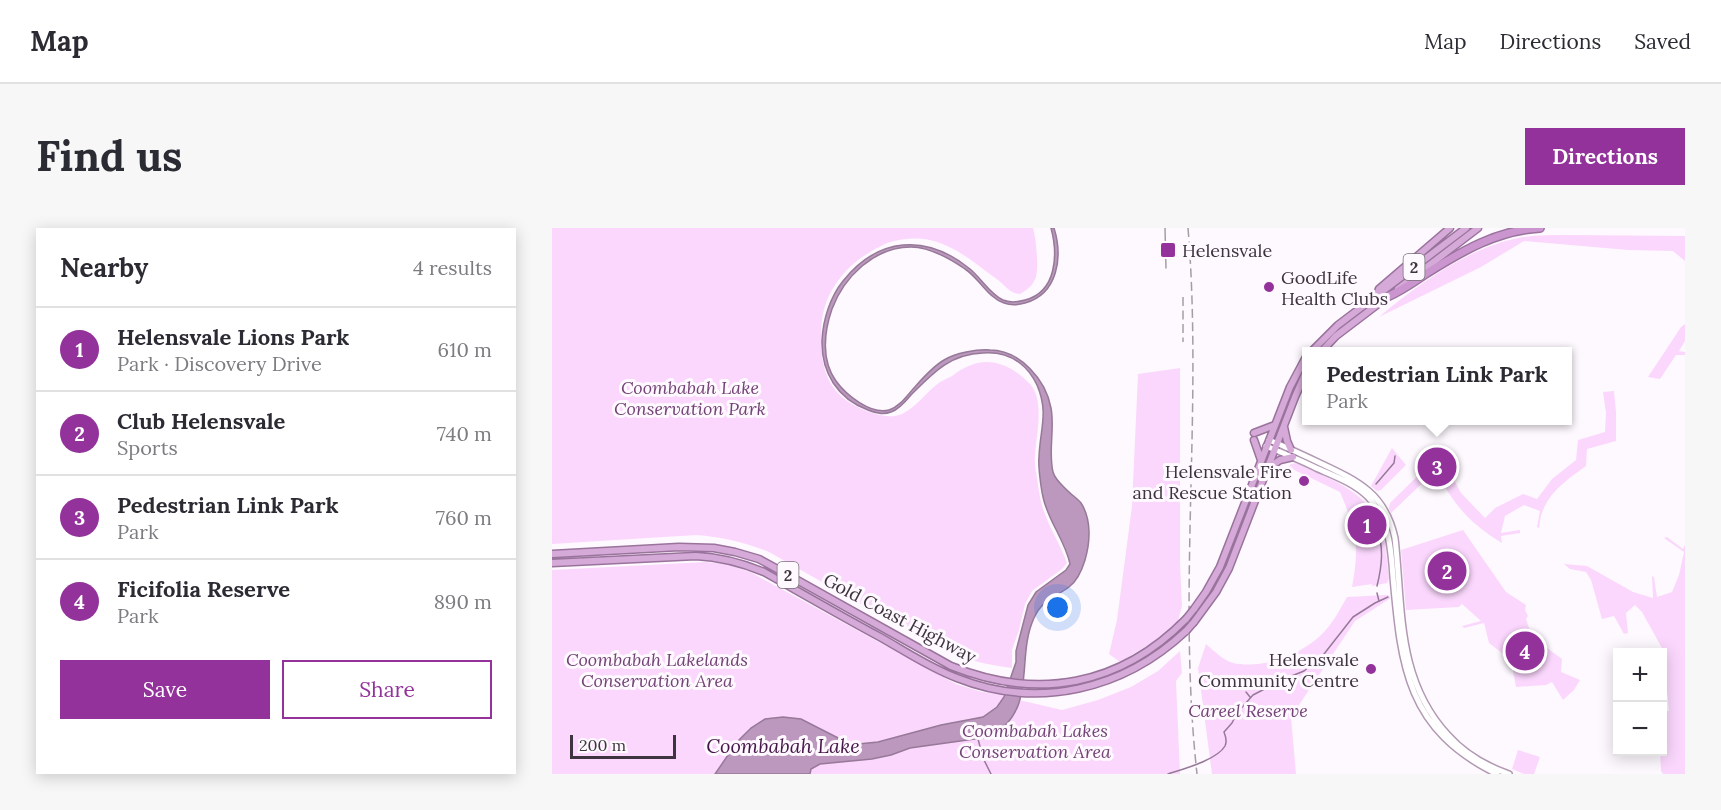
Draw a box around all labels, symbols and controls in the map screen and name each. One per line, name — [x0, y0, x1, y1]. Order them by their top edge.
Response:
text: Map — [30, 23, 89, 59]
text: Map — [1424, 28, 1467, 55]
text: Directions — [1500, 28, 1601, 55]
text: Saved — [1634, 28, 1691, 55]
button: Directions — [1525, 128, 1685, 185]
text: Find us — [36, 129, 182, 183]
place label: Helensvale — [1182, 239, 1272, 262]
marker: Helensvale — [1159, 241, 1177, 259]
text: Nearby — [60, 251, 148, 284]
road number: 2 — [1404, 254, 1424, 280]
text: 4 results — [413, 255, 492, 280]
place label: GoodLife Health Clubs — [1281, 266, 1388, 310]
marker: GoodLife Health Clubs — [1262, 280, 1276, 294]
text: Helensvale Lions Park — [117, 323, 349, 351]
text: 1 — [75, 337, 84, 362]
text: 610 m — [438, 337, 492, 362]
popup — [1302, 347, 1572, 425]
text: Park · Discovery Drive — [117, 351, 322, 376]
text: Pedestrian Link Park — [1326, 360, 1548, 388]
park label: Coombabah Lake Conservation Park — [614, 376, 766, 420]
text: Park — [1326, 388, 1368, 413]
text: Club Helensvale — [117, 407, 285, 435]
text: 2 — [74, 421, 85, 446]
text: 740 m — [437, 421, 492, 446]
text: Sports — [117, 435, 178, 460]
pin: 3 — [1418, 444, 1456, 490]
place label: Helensvale Fire and Rescue Station — [1132, 460, 1292, 504]
marker: Helensvale Fire and Rescue Station — [1297, 474, 1311, 488]
text: Pedestrian Link Park — [117, 491, 339, 519]
pin: 1 — [1348, 502, 1386, 548]
text: 3 — [74, 505, 85, 530]
text: 760 m — [436, 505, 492, 530]
text: Park — [117, 519, 159, 544]
pin: 2 — [1428, 548, 1466, 594]
road number: 2 — [778, 562, 798, 588]
street label: Gold Coast Highway — [820, 568, 981, 668]
text: Ficifolia Reserve — [117, 575, 290, 603]
text: 4 — [74, 589, 85, 614]
text: 890 m — [434, 589, 492, 614]
your location — [1043, 593, 1072, 622]
text: Park — [117, 603, 159, 628]
pin: 4 — [1506, 628, 1544, 674]
park label: Coombabah Lakelands Conservation Area — [566, 648, 748, 692]
place label: Helensvale Community Centre — [1198, 648, 1359, 692]
map controls — [1613, 648, 1667, 756]
button: + — [1613, 648, 1667, 702]
button: Save — [60, 660, 270, 719]
button: Share — [282, 660, 492, 719]
marker: Helensvale Community Centre — [1364, 662, 1378, 676]
park label: Careel Reserve — [1188, 699, 1308, 722]
button: − — [1613, 702, 1667, 756]
park label: Coombabah Lakes Conservation Area — [959, 719, 1111, 763]
scale bar — [570, 732, 676, 760]
water label: Coombabah Lake — [706, 733, 860, 758]
text: 200 m — [579, 735, 626, 755]

